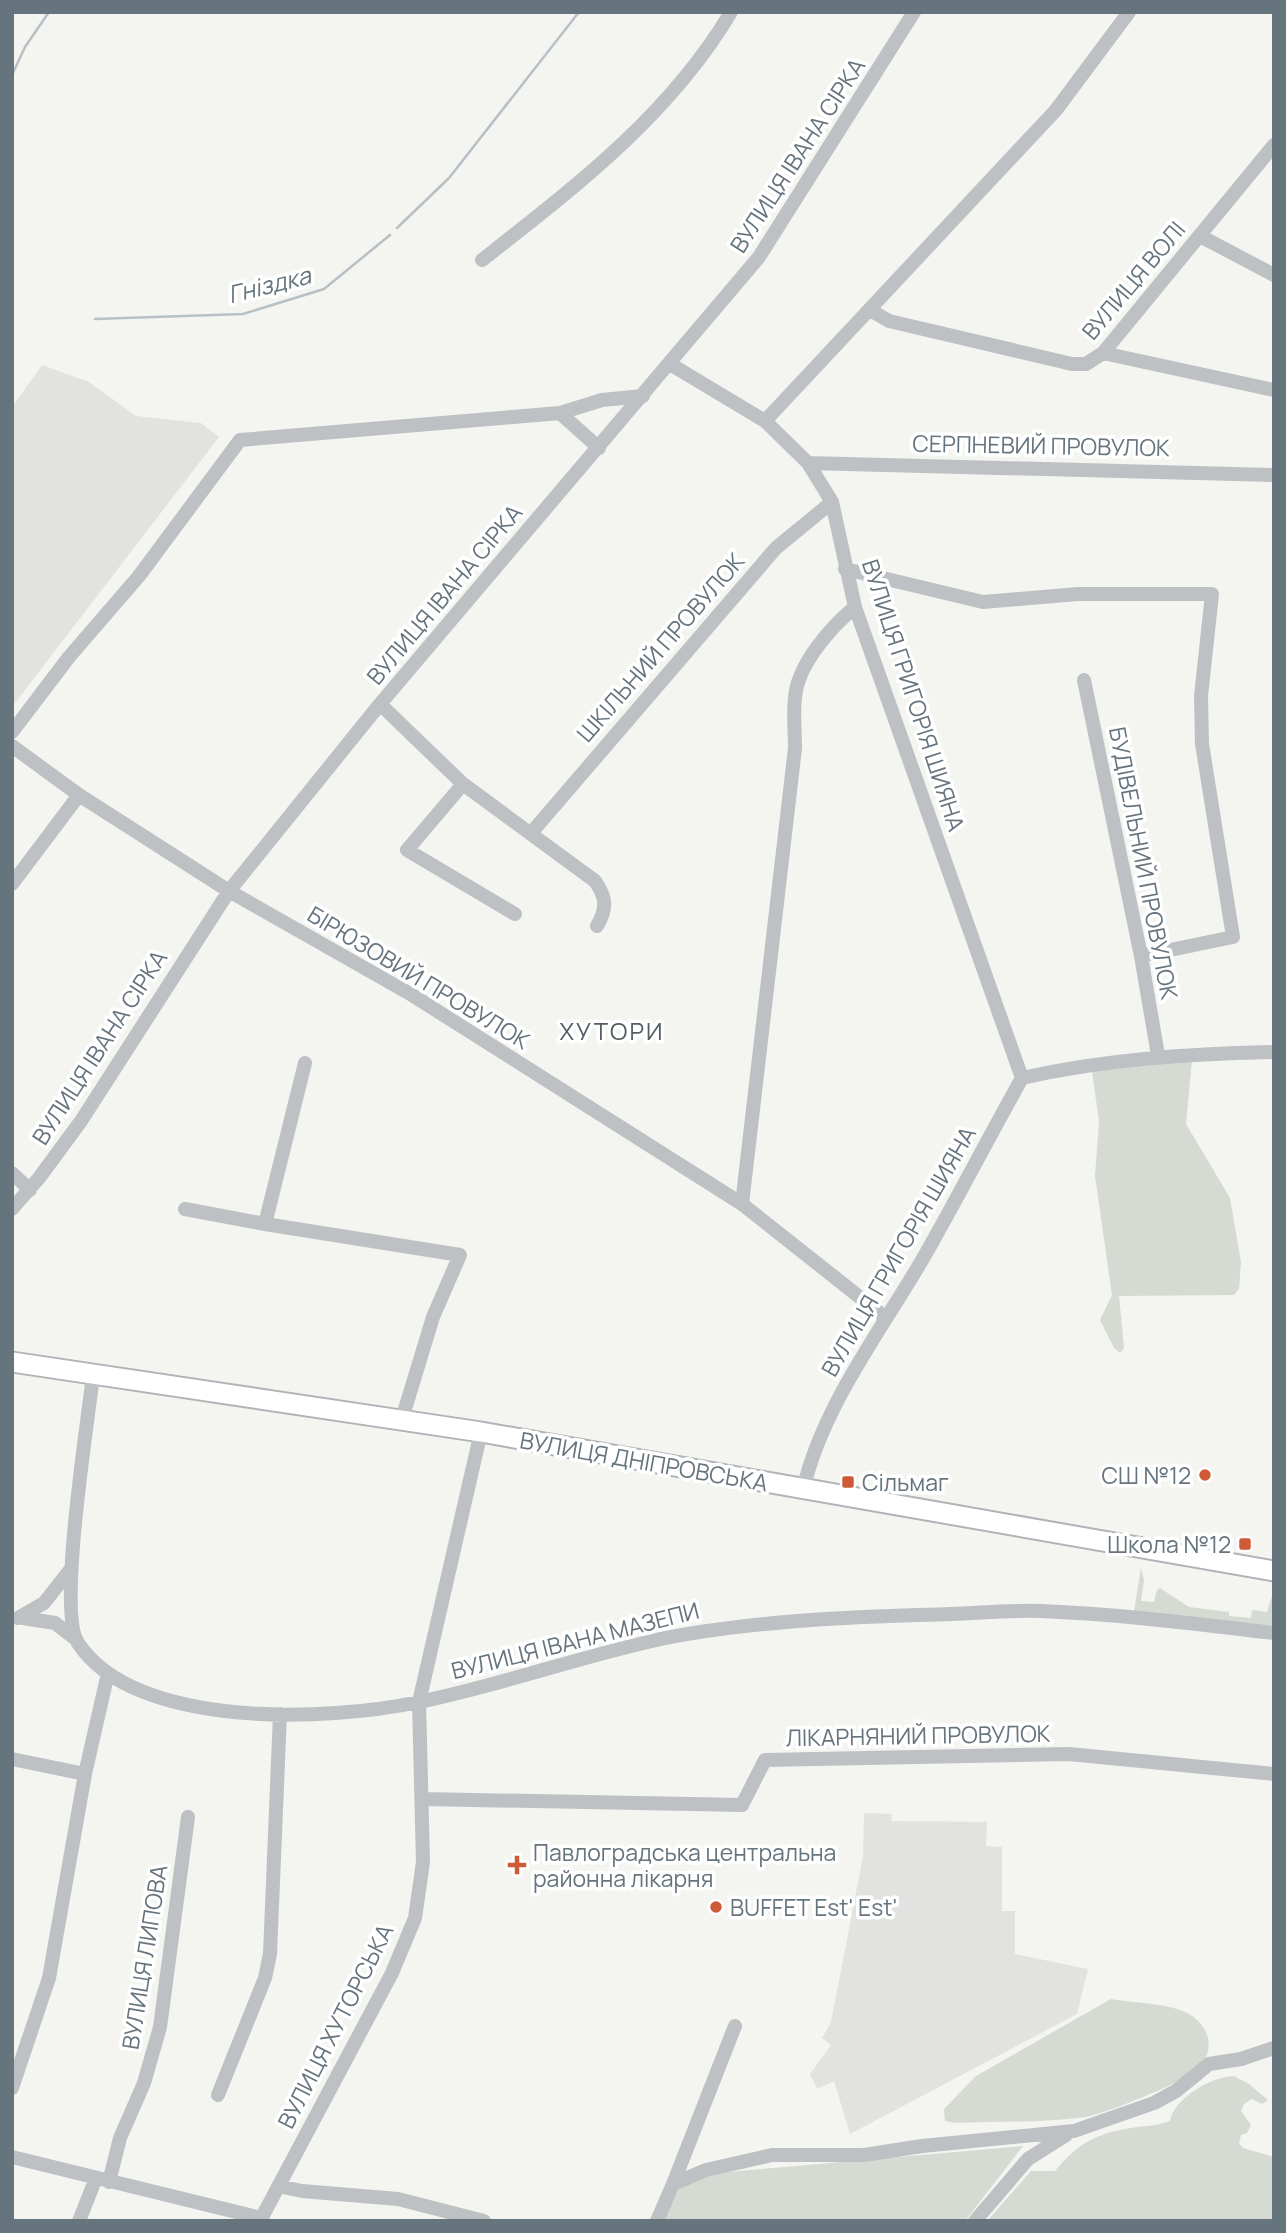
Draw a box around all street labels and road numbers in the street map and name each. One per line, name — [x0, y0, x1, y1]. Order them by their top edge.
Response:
street label: ВУЛИЦЯ ІВАНА СІРКА — [722, 51, 872, 259]
street label: ВУЛИЦЯ ВОЛІ — [1074, 214, 1192, 346]
street label: СЕРПНЕВИЙ ПРОВУЛОК — [912, 427, 1170, 463]
street label: ВУЛИЦЯ ІВАНА СІРКА — [359, 497, 529, 691]
street label: ШКІЛЬНИЙ ПРОВУЛОК — [569, 545, 751, 748]
street label: ВУЛИЦЯ ГРИГОРІЯ ШИЯНА — [855, 555, 973, 835]
street label: БУДІВЕЛЬНИЙ ПРОВУЛОК — [1102, 724, 1186, 1002]
street label: БІРЮЗОВИЙ ПРОВУЛОК — [302, 898, 536, 1056]
street label: ВУЛИЦЯ ІВАНА СІРКА — [24, 943, 174, 1151]
street label: ВУЛИЦЯ ГРИГОРІЯ ШИЯНА — [813, 1120, 983, 1382]
street label: ВУЛИЦЯ ДНІПРОВСЬКА — [518, 1423, 771, 1499]
street label: ВУЛИЦЯ ІВАНА МАЗЕПИ — [448, 1594, 702, 1686]
street label: ЛІКАРНЯНИЙ ПРОВУЛОК — [785, 1717, 1051, 1753]
street label: ВУЛИЦЯ ЛИПОВА — [114, 1862, 174, 2052]
street label: ВУЛИЦЯ ХУТОРСЬКА — [270, 1918, 401, 2134]

